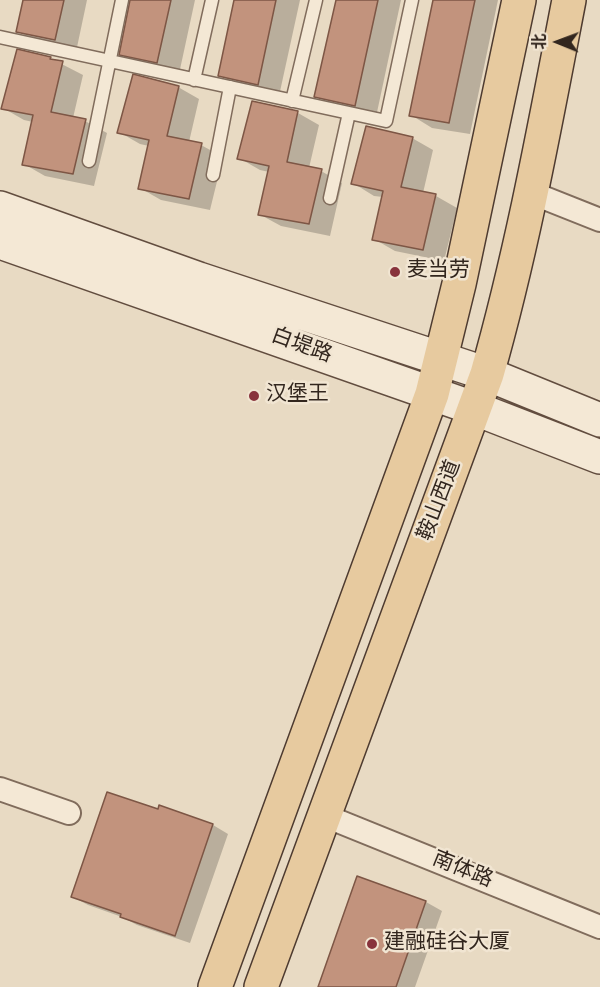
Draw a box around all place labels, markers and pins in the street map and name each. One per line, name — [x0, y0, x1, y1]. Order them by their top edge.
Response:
place label: 麦当劳 — [407, 259, 470, 285]
marker: 麦当劳 — [388, 265, 402, 279]
place label: 汉堡王 — [266, 383, 329, 409]
marker: 汉堡王 — [247, 389, 261, 403]
place label: 建融硅谷大厦 — [384, 931, 510, 957]
marker: 建融硅谷大厦 — [365, 937, 379, 951]

